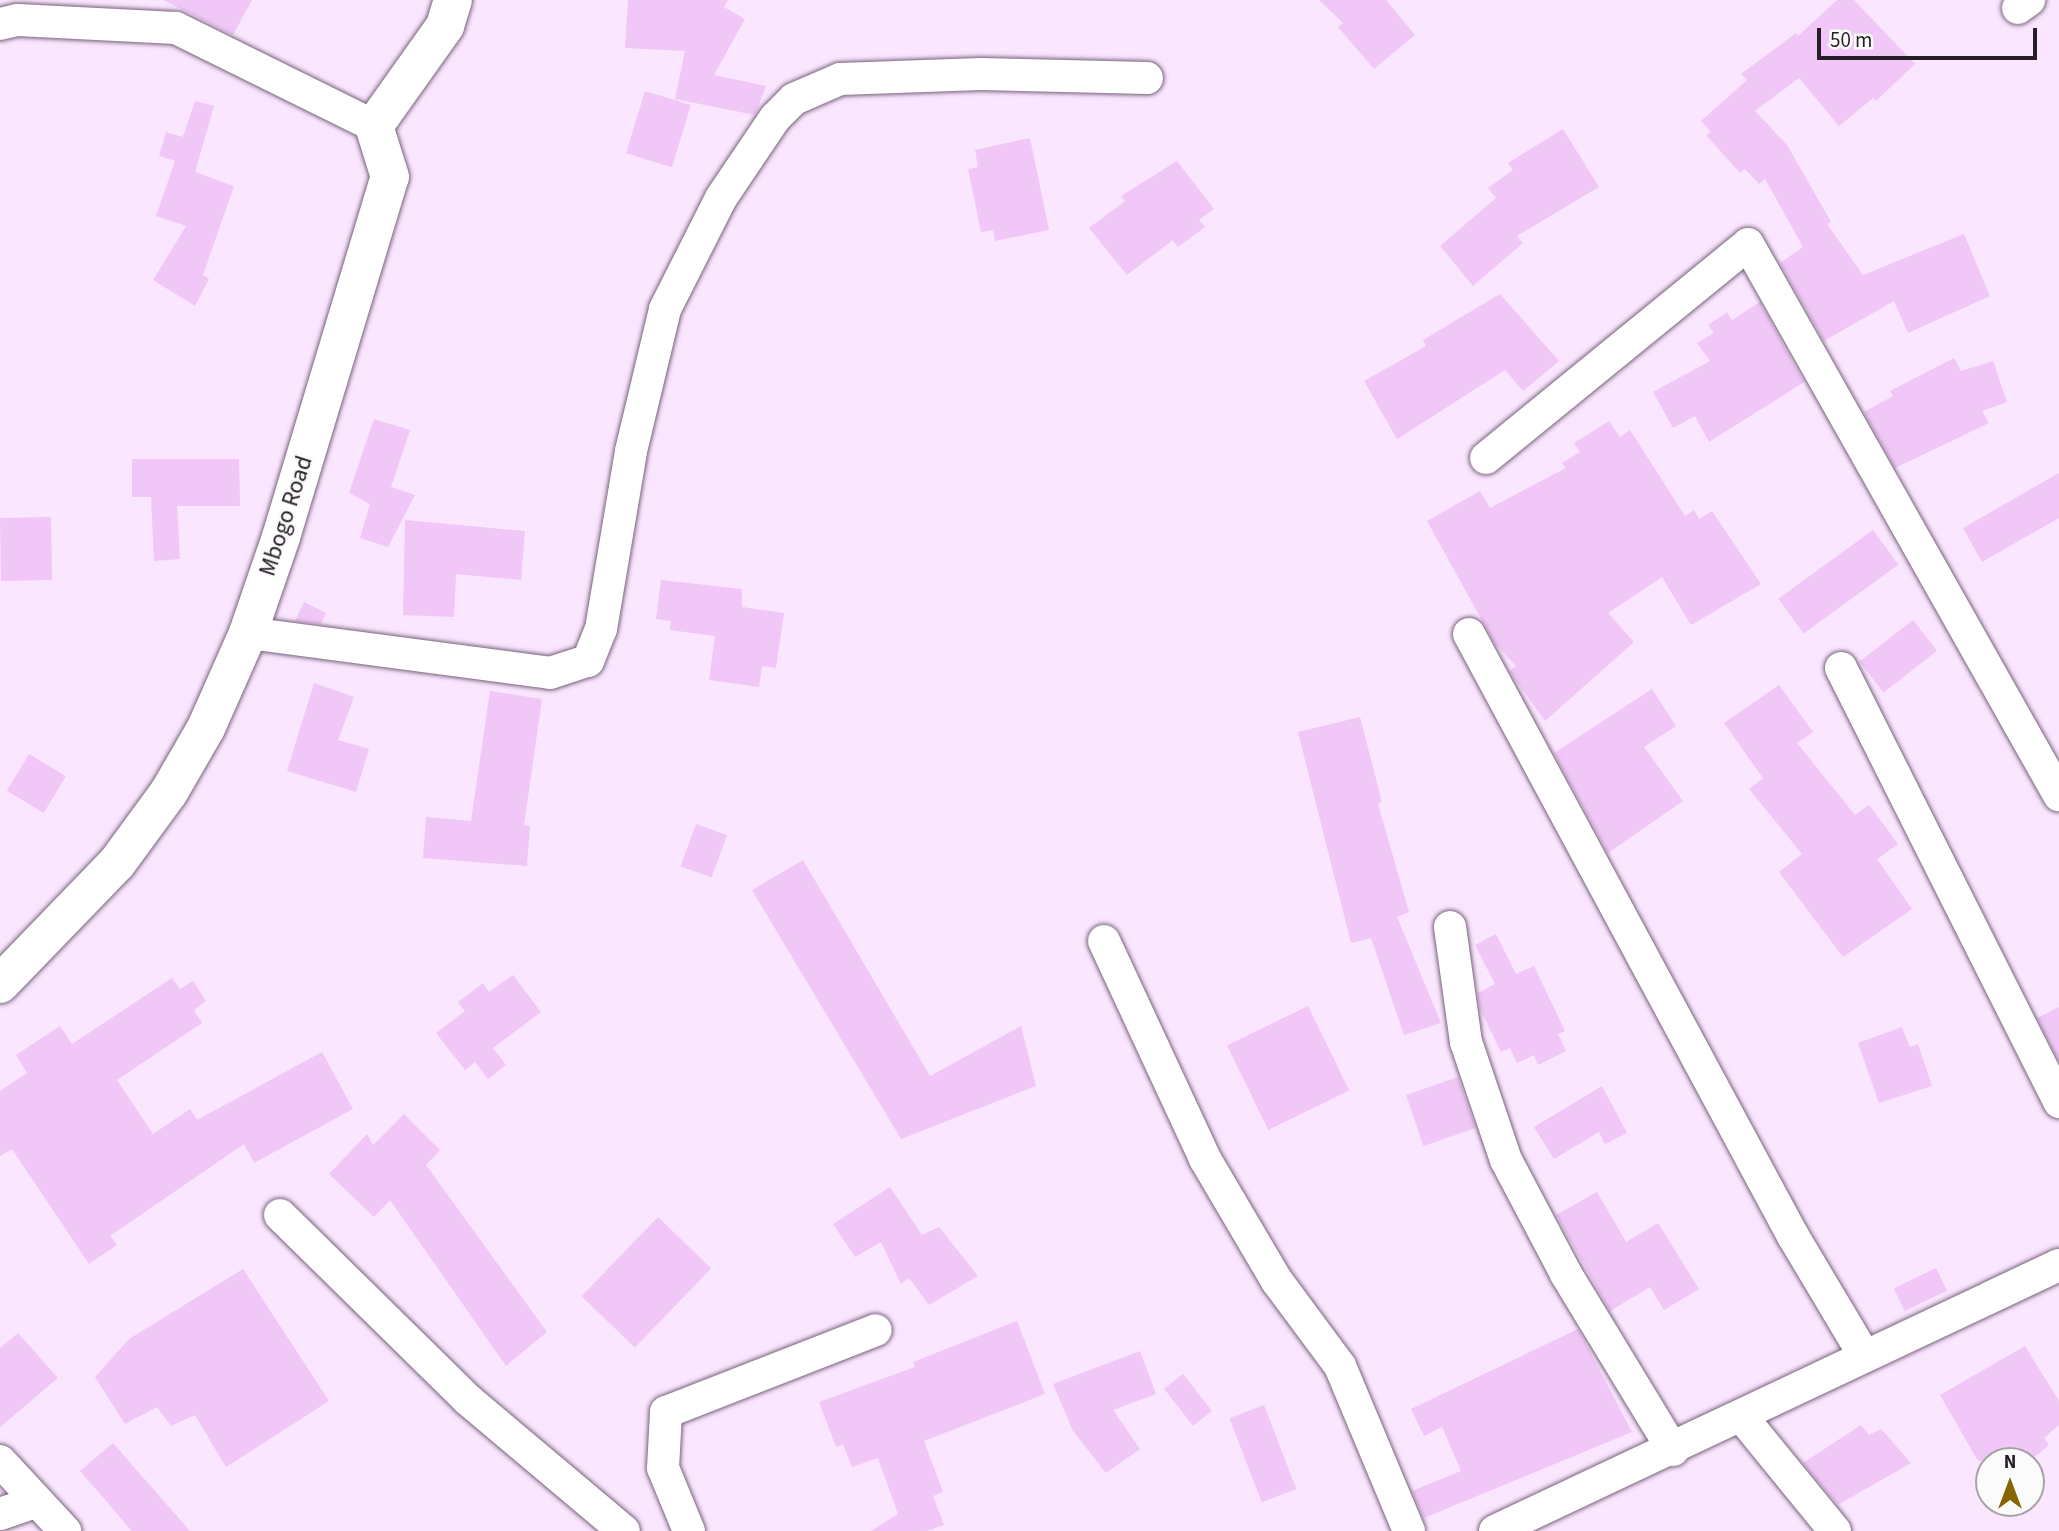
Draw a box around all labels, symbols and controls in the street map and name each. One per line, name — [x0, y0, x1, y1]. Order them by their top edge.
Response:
scale bar — [1821, 14, 2042, 58]
text: 50 m — [1830, 25, 1872, 55]
street label: Mbogo Road — [253, 452, 319, 580]
north arrow — [1975, 1447, 2045, 1517]
text: N — [2004, 1449, 2016, 1476]

